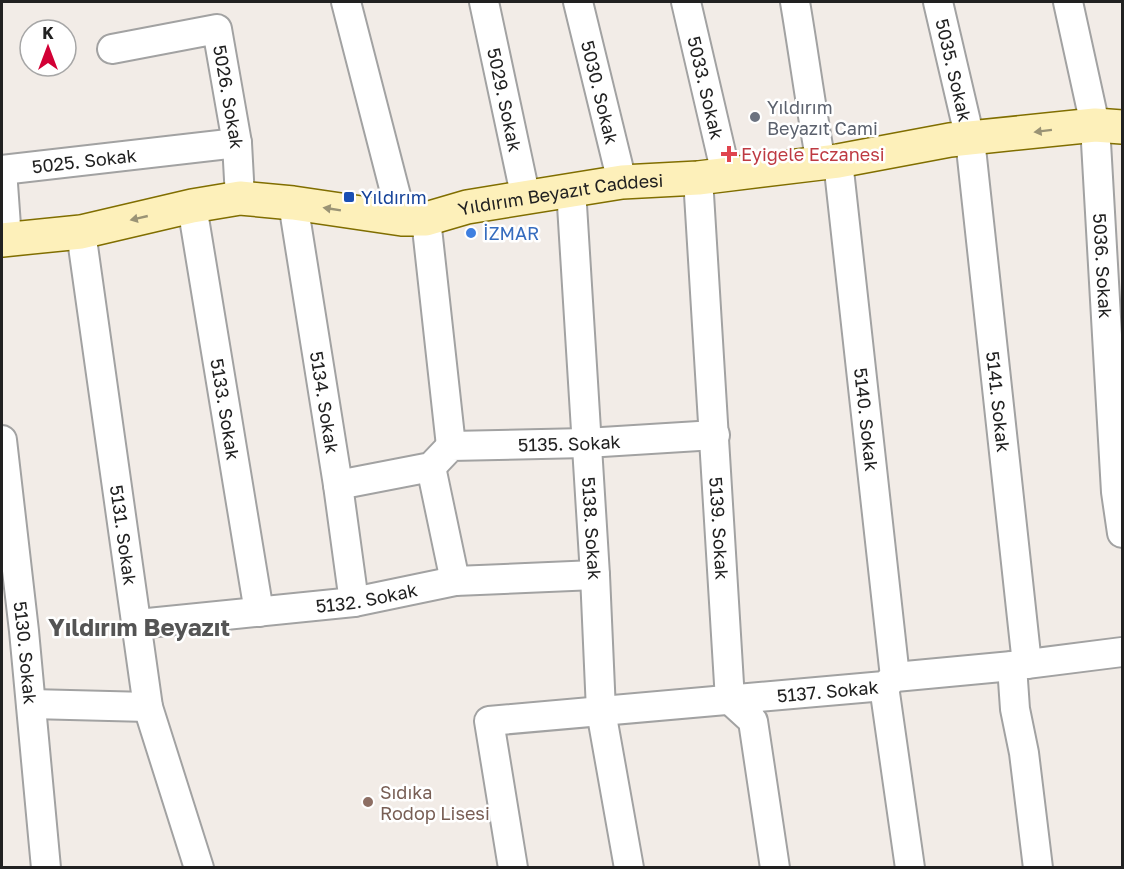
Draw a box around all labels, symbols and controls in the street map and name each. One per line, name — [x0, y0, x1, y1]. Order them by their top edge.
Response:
street label: 5035. Sokak — [931, 16, 977, 124]
north arrow — [18, 18, 78, 78]
text: K — [42, 23, 54, 43]
street label: 5033. Sokak — [683, 34, 729, 141]
street label: 5030. Sokak — [577, 38, 623, 146]
street label: 5026. Sokak — [209, 43, 248, 150]
street label: 5029. Sokak — [483, 46, 527, 154]
place label: Yıldırım Beyazıt Cami — [767, 96, 878, 139]
marker: Yıldırım Beyazıt Cami — [748, 110, 762, 124]
one-way arrow — [1034, 126, 1053, 135]
place label: Eyigele Eczanesi — [741, 143, 885, 165]
street label: 5025. Sokak — [31, 144, 138, 177]
marker: Eyigele Eczanesi — [722, 147, 736, 161]
street label: Yıldırım Beyazıt Caddesi — [455, 169, 664, 220]
place label: Yıldırım — [361, 186, 427, 208]
marker: Yıldırım — [342, 190, 356, 204]
one-way arrow — [322, 204, 341, 213]
street label: 5036. Sokak — [1089, 212, 1117, 319]
one-way arrow — [130, 214, 149, 224]
place label: İZMAR — [483, 222, 539, 244]
marker: İZMAR — [464, 226, 478, 240]
street label: 5134. Sokak — [306, 350, 344, 455]
street label: 5141. Sokak — [982, 350, 1015, 453]
street label: 5133. Sokak — [206, 357, 245, 462]
street label: 5140. Sokak — [850, 367, 883, 472]
street label: 5135. Sokak — [518, 430, 621, 456]
street label: 5138. Sokak — [578, 476, 606, 581]
street label: 5139. Sokak — [705, 476, 734, 581]
street label: 5131. Sokak — [106, 483, 142, 587]
street label: 5132. Sokak — [315, 578, 419, 617]
street label: 5130. Sokak — [10, 600, 42, 705]
district label: Yıldırım Beyazıt — [48, 612, 230, 641]
street label: 5137. Sokak — [776, 676, 879, 706]
place label: Sıdıka Rodop Lisesi — [380, 781, 490, 824]
marker: Sıdıka Rodop Lisesi — [361, 795, 375, 809]

